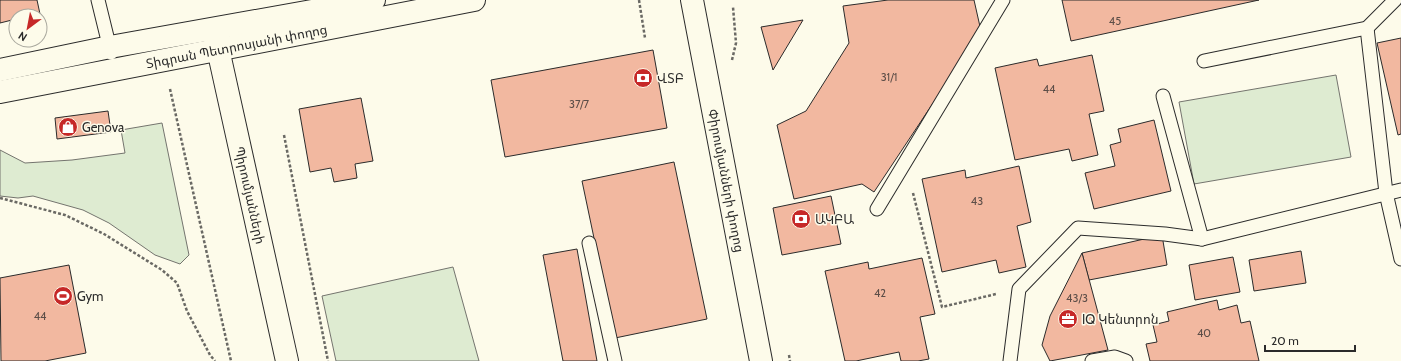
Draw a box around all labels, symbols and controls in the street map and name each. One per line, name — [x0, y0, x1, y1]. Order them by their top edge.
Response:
north arrow — [8, 8, 48, 48]
house number: 45 — [1109, 14, 1121, 28]
street label: Տիգրան Պետրոսյանի փողոց — [145, 21, 329, 71]
text: N — [16, 28, 30, 44]
bank icon: ՎՏԲ — [632, 67, 654, 89]
place label: ՎՏԲ — [657, 70, 684, 86]
house number: 31/1 — [881, 70, 897, 84]
house number: 44 — [1043, 82, 1056, 96]
house number: 37/7 — [569, 97, 589, 111]
street label: Փիրումյանների փողոց — [705, 108, 748, 254]
shop icon: Genova — [57, 116, 79, 138]
place label: Genova — [82, 119, 125, 135]
street label: Պիրումյանների — [232, 145, 269, 245]
house number: 43 — [971, 194, 983, 208]
bank icon: ԱԿԲԱ — [790, 208, 812, 230]
place label: ԱԿԲԱ — [815, 211, 854, 227]
sports icon: Gym — [52, 285, 74, 307]
house number: 42 — [874, 286, 886, 300]
place label: Gym — [77, 288, 104, 304]
house number: 43/3 — [1066, 291, 1088, 305]
office icon: IQ Կենտրոն — [1057, 308, 1079, 330]
house number: 44 — [34, 309, 47, 323]
place label: IQ Կենտրոն — [1082, 311, 1158, 327]
house number: 40 — [1197, 326, 1211, 340]
scale bar — [1265, 327, 1355, 353]
text: 20 m — [1271, 333, 1299, 348]

